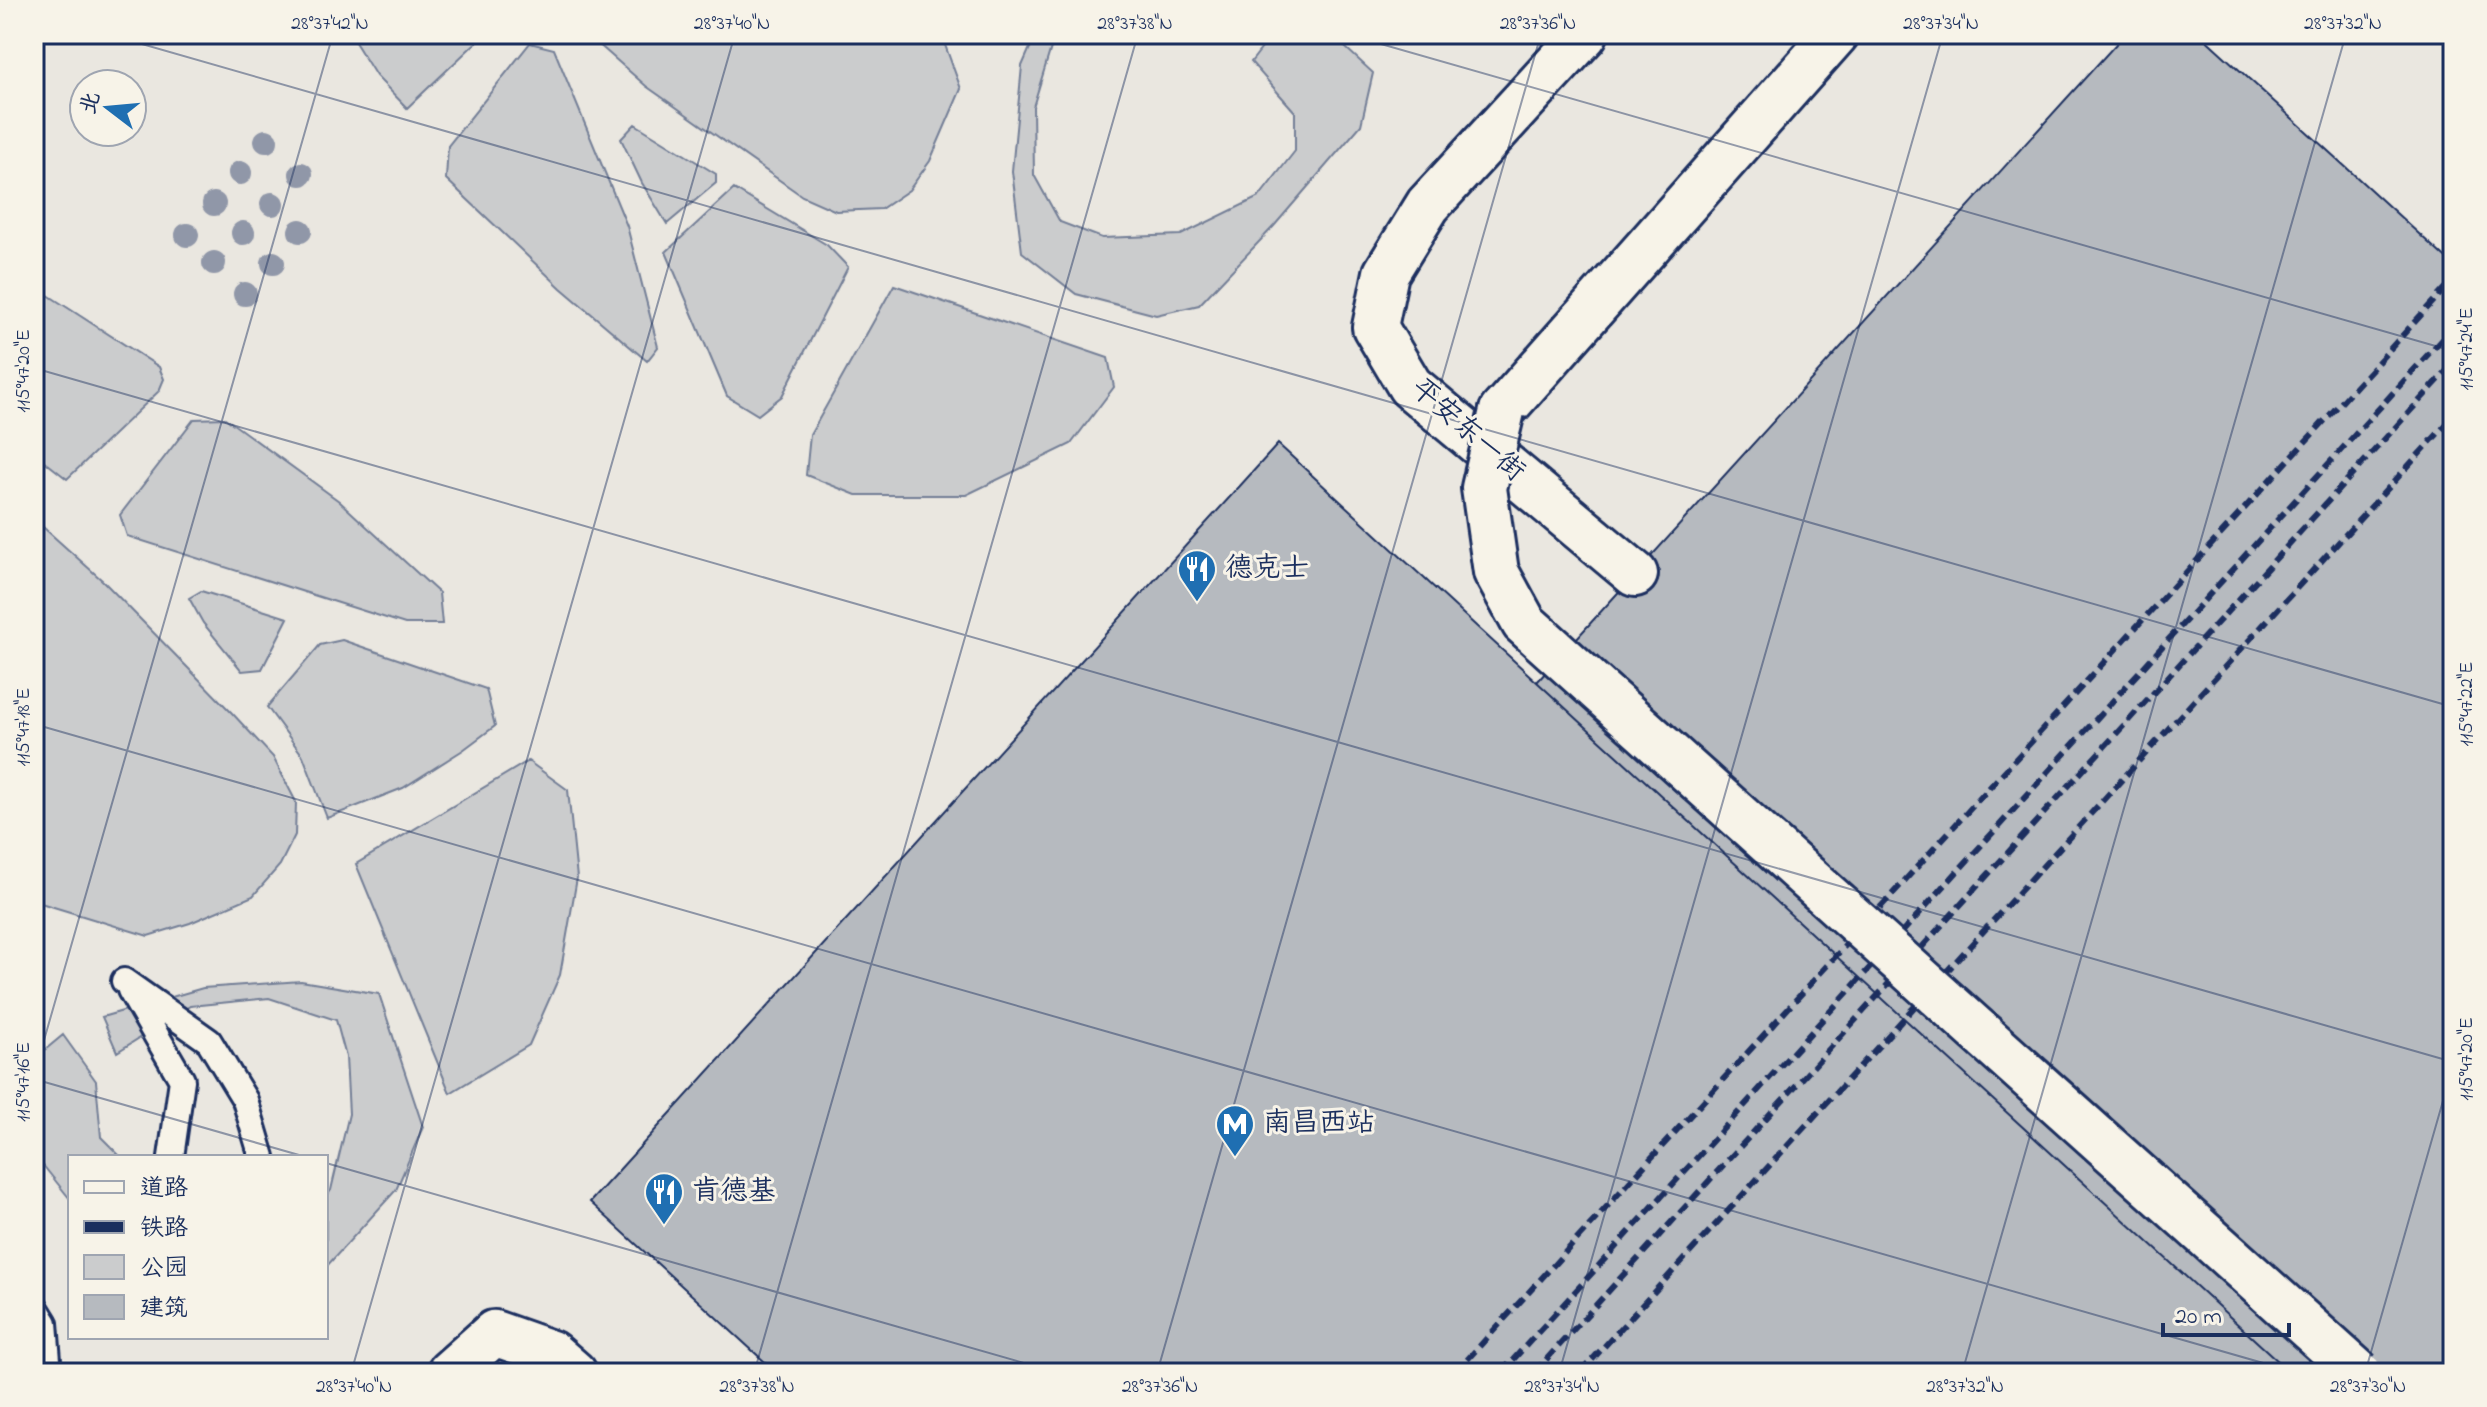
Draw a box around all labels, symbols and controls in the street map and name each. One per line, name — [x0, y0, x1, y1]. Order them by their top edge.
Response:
text: 28°37'42"N — [291, 10, 369, 39]
text: 28°37'40"N — [694, 10, 770, 39]
text: 28°37'38"N — [1097, 10, 1173, 39]
text: 28°37'36"N — [1500, 10, 1576, 39]
text: 28°37'34"N — [1903, 10, 1979, 39]
text: 28°37'32"N — [2304, 10, 2382, 39]
north arrow — [68, 68, 148, 148]
text: 北 — [73, 88, 110, 118]
text: 115°47'24"E — [2453, 307, 2482, 391]
text: 115°47'20"E — [10, 329, 39, 413]
street label: 平安东一街 — [1401, 370, 1533, 492]
restaurant icon: 德克士 — [1176, 548, 1218, 603]
place label: 德克士 — [1225, 549, 1309, 590]
text: 115°47'22"E — [2453, 662, 2482, 746]
text: 115°47'18"E — [10, 688, 39, 766]
text: 115°47'20"E — [2453, 1017, 2482, 1101]
text: 115°47'16"E — [10, 1042, 39, 1122]
metro station icon: 南昌西站 — [1214, 1103, 1256, 1158]
place label: 南昌西站 — [1263, 1104, 1375, 1145]
legend — [68, 1155, 328, 1339]
restaurant icon: 肯德基 — [643, 1171, 685, 1226]
text: 道路 — [140, 1172, 188, 1207]
place label: 肯德基 — [692, 1172, 776, 1213]
text: 铁路 — [140, 1212, 188, 1247]
text: 公园 — [140, 1252, 188, 1287]
scale bar — [2163, 1287, 2289, 1337]
text: 建筑 — [140, 1292, 188, 1327]
text: 20 m — [2175, 1300, 2222, 1335]
text: 28°37'40"N — [316, 1373, 392, 1402]
text: 28°37'38"N — [719, 1373, 795, 1402]
text: 28°37'36"N — [1122, 1373, 1198, 1402]
text: 28°37'34"N — [1524, 1373, 1600, 1402]
text: 28°37'32"N — [1926, 1373, 2004, 1402]
text: 28°37'30"N — [2330, 1373, 2406, 1402]

